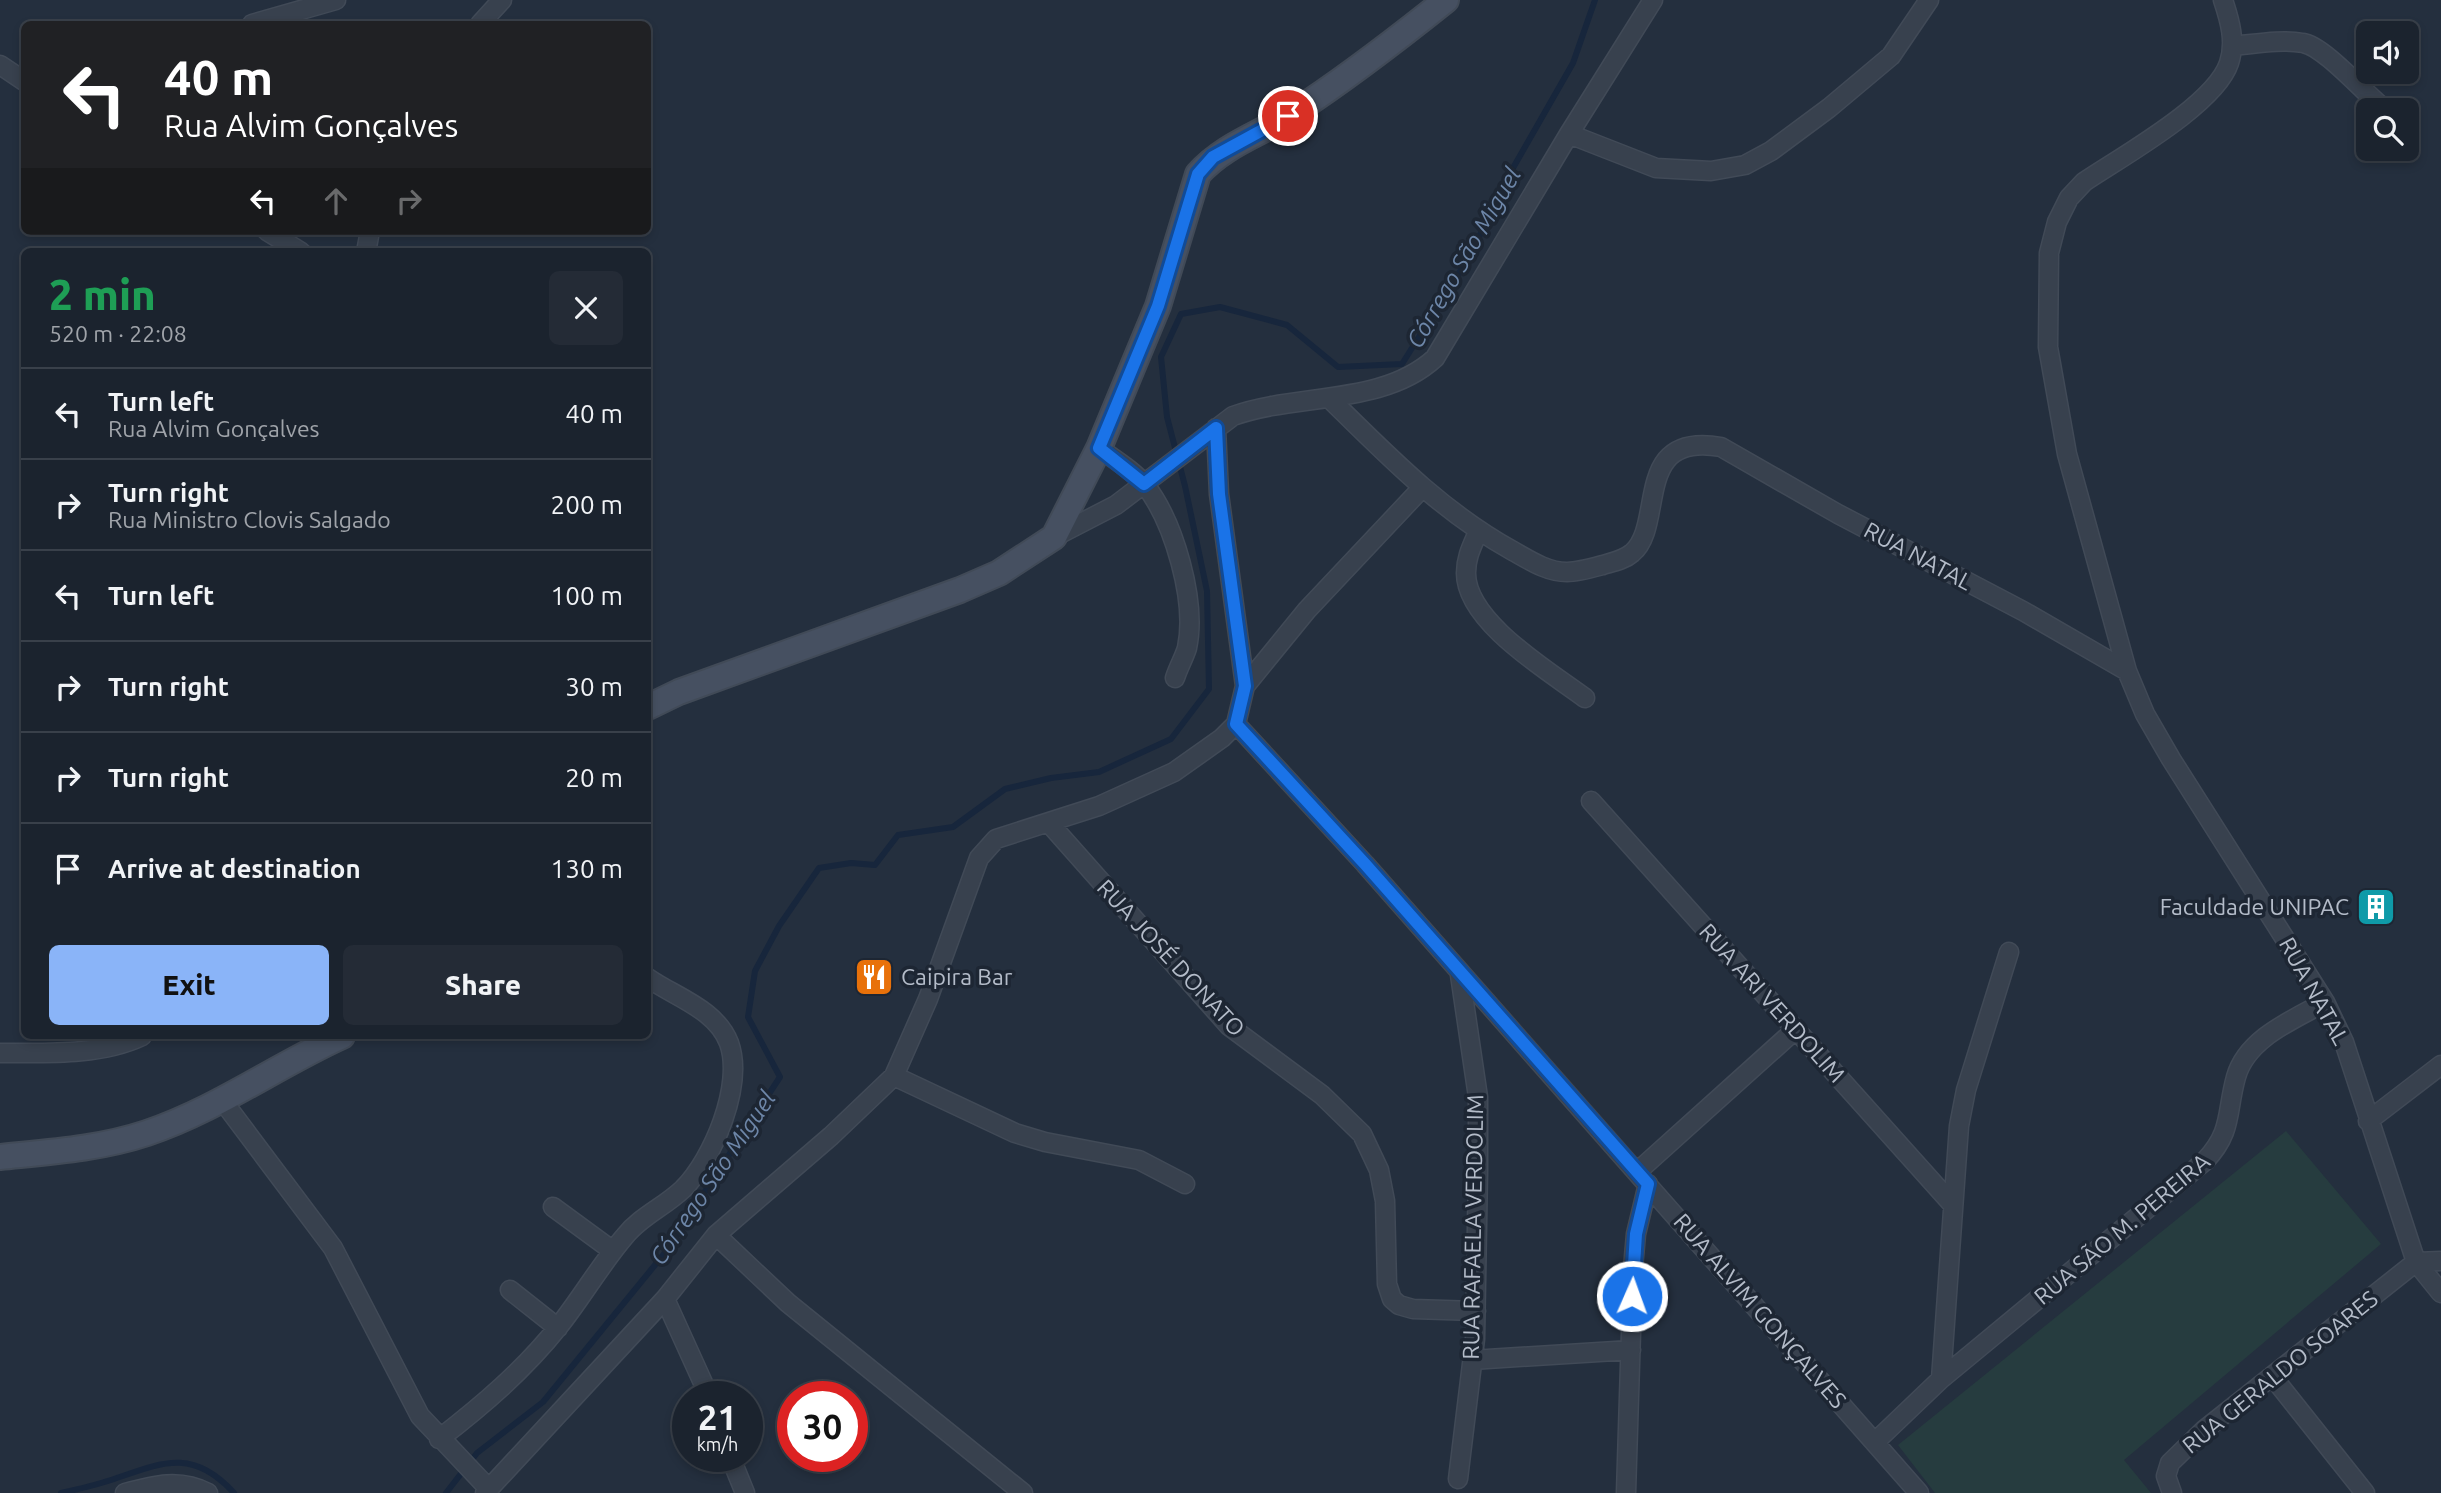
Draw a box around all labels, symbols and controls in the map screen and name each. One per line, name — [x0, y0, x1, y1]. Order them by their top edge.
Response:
map controls — [2356, 21, 2419, 161]
button: sound — [2356, 21, 2419, 84]
icon: left — [49, 49, 140, 140]
text: 40 m — [164, 49, 273, 104]
pin — [1258, 86, 1318, 146]
icon: arrive — [1269, 97, 1307, 135]
button: search — [2356, 98, 2419, 161]
text: Rua Alvim Gonçalves — [164, 107, 458, 143]
water label: Córrego São Miguel — [1401, 162, 1526, 353]
icon: left — [244, 182, 282, 220]
icon: ahead — [317, 182, 355, 220]
icon: right — [390, 182, 428, 220]
text: 2 min — [49, 271, 156, 318]
button: close — [549, 271, 623, 345]
text: 520 m · 22:08 — [49, 321, 187, 346]
text: Turn left — [108, 387, 214, 416]
icon: left — [49, 395, 87, 433]
text: 40 m — [565, 399, 623, 428]
text: Rua Alvim Gonçalves — [108, 416, 320, 441]
text: Turn right — [108, 478, 229, 507]
icon: right — [49, 486, 87, 524]
text: 200 m — [551, 490, 623, 519]
text: Rua Ministro Clovis Salgado — [108, 507, 391, 532]
street label: RUA NATAL — [1860, 517, 1977, 595]
icon: left — [49, 577, 87, 615]
text: Turn left — [108, 581, 214, 610]
text: 100 m — [551, 581, 623, 610]
icon: right — [49, 668, 87, 706]
text: Turn right — [108, 672, 229, 701]
text: 30 m — [565, 672, 623, 701]
icon: right — [49, 759, 87, 797]
text: Turn right — [108, 763, 229, 792]
text: 20 m — [565, 763, 623, 792]
icon: arrive — [49, 850, 87, 888]
text: Arrive at destination — [108, 854, 361, 883]
text: 130 m — [551, 854, 623, 883]
street label: RUA JOSÉ DONATO — [1093, 874, 1251, 1041]
building icon: Faculdade UNIPAC — [2355, 886, 2397, 928]
place label: Faculdade UNIPAC — [2160, 894, 2349, 919]
street label: RUA ARI VERDOLIM — [1695, 918, 1850, 1087]
street label: RUA NATAL — [2275, 933, 2354, 1049]
button: Exit — [49, 945, 329, 1025]
button: Share — [343, 945, 623, 1025]
restaurant icon: Caipira Bar — [853, 956, 895, 998]
place label: Caipira Bar — [901, 964, 1013, 989]
water label: Córrego São Miguel — [644, 1085, 781, 1270]
street label: RUA RAFAELA VERDOLIM — [1458, 1094, 1487, 1360]
street label: RUA SÃO M. PEREIRA — [2029, 1148, 2214, 1309]
street label: RUA ALVIM GONÇALVES — [1669, 1209, 1851, 1413]
position arrow — [1595, 1259, 1669, 1333]
street label: RUA GERALDO SOARES — [2177, 1285, 2382, 1458]
speed limit sign: 30 — [777, 1381, 868, 1472]
text: 21 — [698, 1397, 737, 1437]
text: km/h — [697, 1434, 738, 1454]

